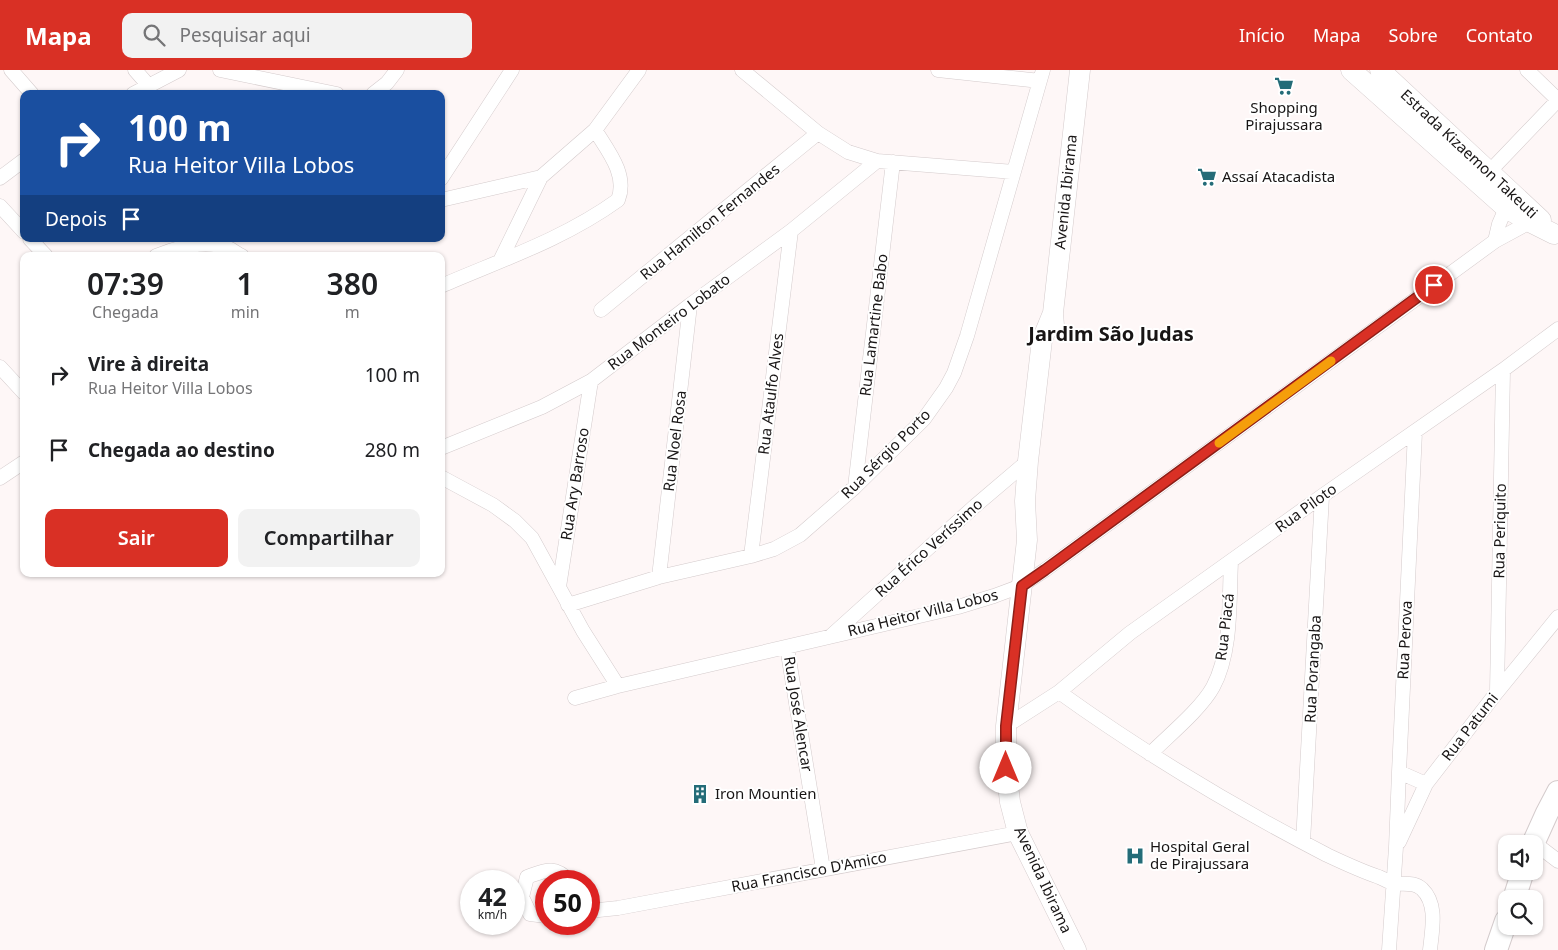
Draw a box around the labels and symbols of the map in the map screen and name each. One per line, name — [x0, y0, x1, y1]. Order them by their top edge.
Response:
supermarket icon: Shopping Pirajussara — [1273, 75, 1295, 97]
street label: Estrada Kizaemon Takeuti — [1397, 84, 1543, 222]
place label: Shopping Pirajussara — [1245, 97, 1323, 134]
street label: Avenida Ibirama — [1049, 134, 1081, 250]
street label: Rua Hamilton Fernandes — [635, 159, 783, 284]
supermarket icon: Assaí Atacadista — [1196, 166, 1218, 188]
place label: Assaí Atacadista — [1222, 166, 1335, 186]
street label: Rua Lamartine Babo — [854, 253, 892, 397]
pin — [1413, 264, 1455, 306]
street label: Rua Monteiro Lobato — [603, 269, 734, 374]
district label: Jardim São Judas — [1026, 320, 1194, 347]
street label: Rua Ataulfo Alves — [753, 332, 787, 456]
street label: Rua Noel Rosa — [658, 389, 690, 493]
street label: Rua Sérgio Porto — [836, 404, 934, 502]
street label: Rua Ary Barroso — [555, 426, 593, 542]
street label: Rua Piloto — [1271, 478, 1340, 536]
street label: Rua Periquito — [1488, 483, 1510, 579]
street label: Rua Érico Veríssimo — [870, 494, 986, 601]
street label: Rua Heitor Villa Lobos — [845, 584, 1000, 640]
street label: Rua Piacá — [1210, 592, 1238, 662]
street label: Rua Perova — [1392, 600, 1416, 680]
street label: Rua Porangaba — [1299, 615, 1325, 723]
street label: Rua José Alencar — [780, 655, 818, 773]
street label: Rua Patumi — [1436, 688, 1502, 764]
position arrow — [979, 741, 1031, 793]
building icon: Iron Mountien — [689, 783, 711, 805]
place label: Iron Mountien — [715, 783, 816, 803]
street label: Avenida Ibirama — [1010, 823, 1077, 936]
place label: Hospital Geral de Pirajussara — [1150, 836, 1250, 873]
hospital icon: Hospital Geral de Pirajussara — [1124, 845, 1146, 867]
street label: Rua Francisco D'Amico — [729, 846, 888, 896]
speed limit sign: 50 — [535, 870, 600, 935]

